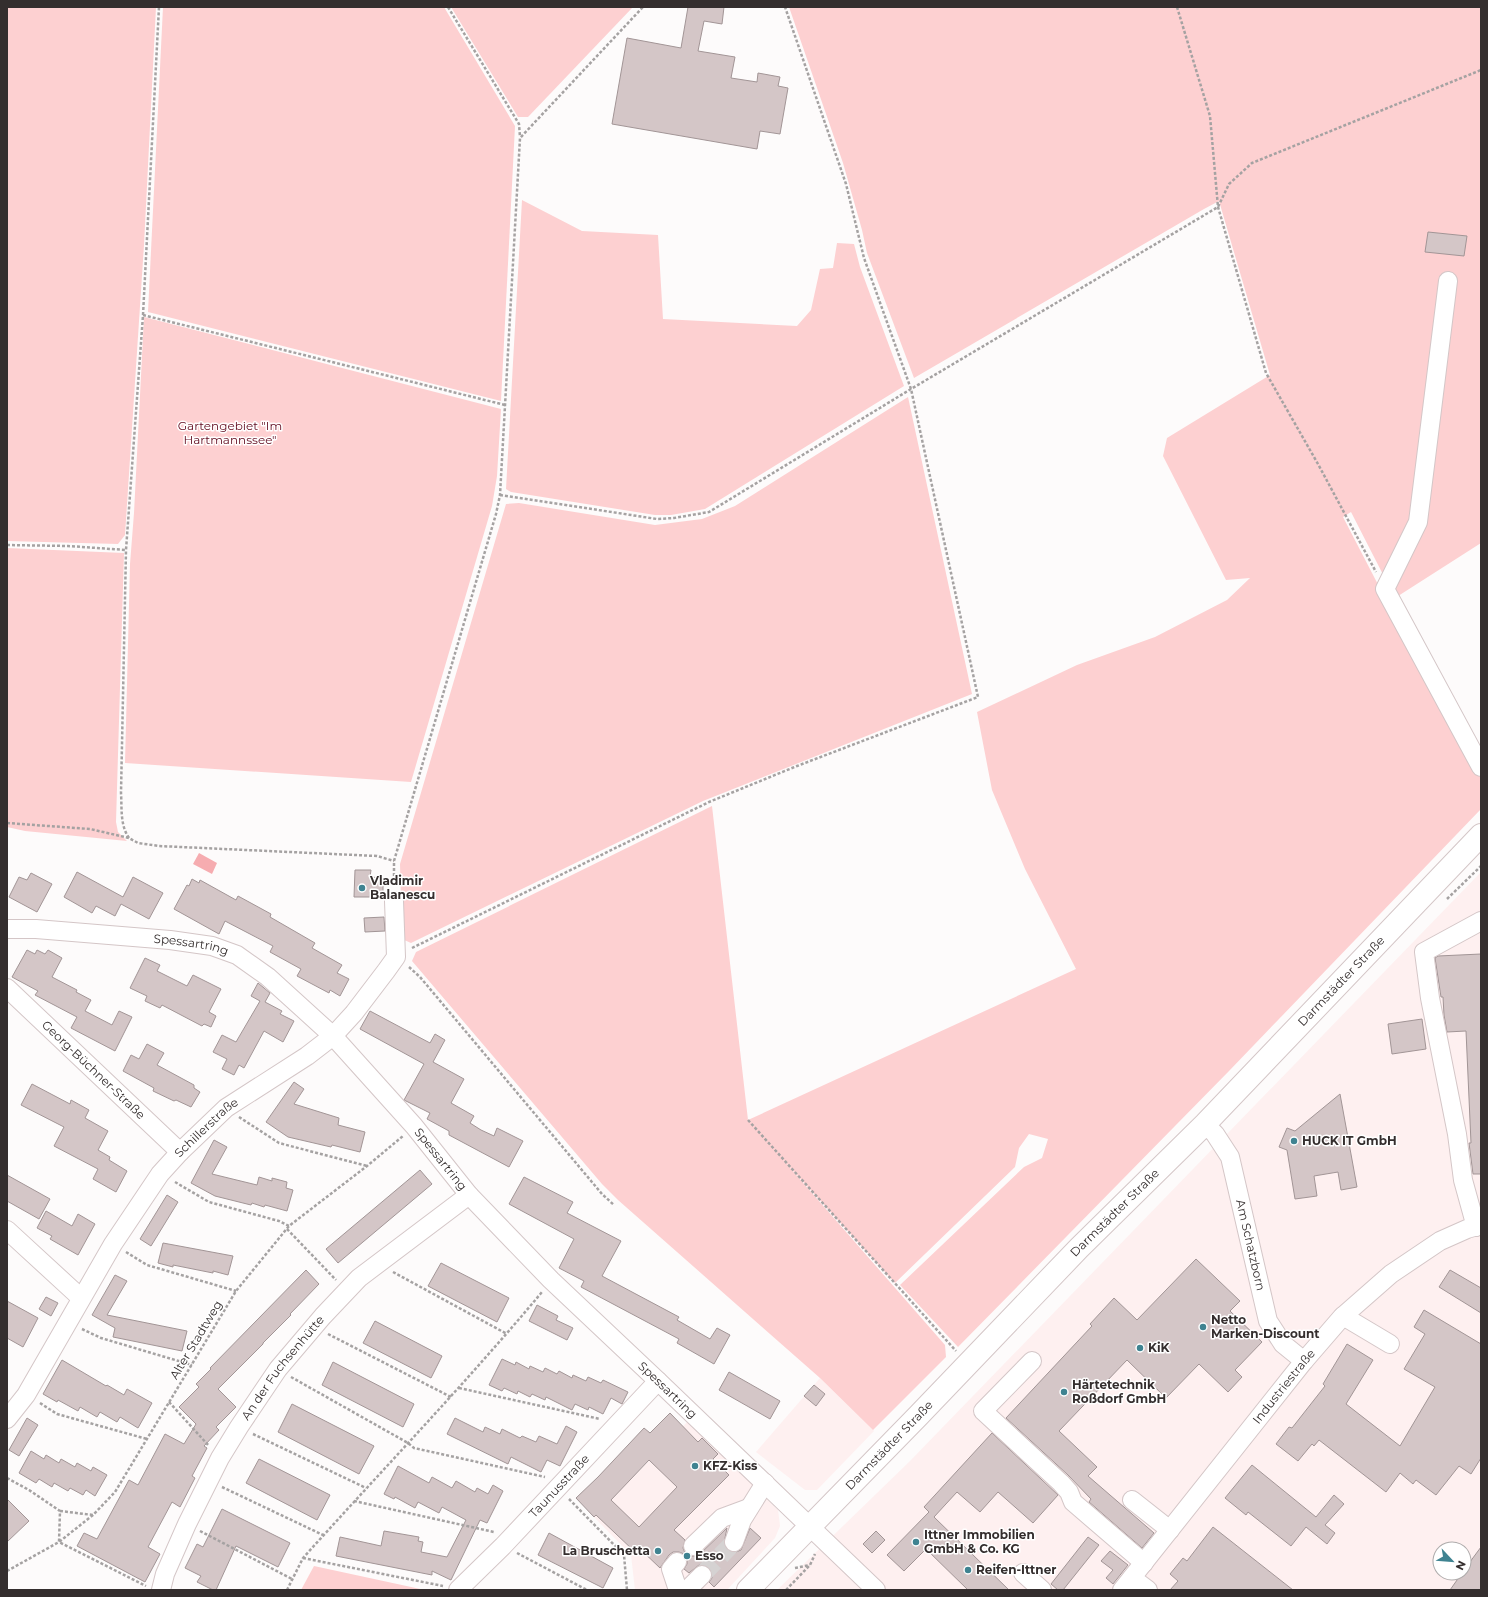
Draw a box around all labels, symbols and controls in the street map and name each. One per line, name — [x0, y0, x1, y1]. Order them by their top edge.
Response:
park label: Gartengebiet "Im Hartmannssee" — [178, 418, 282, 447]
place label: Vladimir Balanescu — [369, 873, 435, 902]
marker: Vladimir Balanescu — [357, 883, 367, 893]
street label: Spessartring — [153, 931, 231, 958]
street label: Darmstädter Straße — [1294, 933, 1387, 1029]
street label: Georg-Büchner-Straße — [39, 1017, 149, 1122]
street label: Schillerstraße — [171, 1094, 241, 1160]
street label: Spessartring — [412, 1125, 470, 1193]
place label: HUCK IT GmbH — [1302, 1133, 1397, 1148]
marker: HUCK IT GmbH — [1289, 1136, 1299, 1146]
street label: Darmstädter Straße — [1067, 1165, 1162, 1260]
street label: Am Schatzborn — [1233, 1198, 1269, 1292]
street label: Alter Stadtweg — [166, 1298, 225, 1382]
street label: An der Fuchsenhütte — [238, 1312, 327, 1423]
place label: Netto Marken-Discount — [1211, 1312, 1320, 1341]
marker: Netto Marken-Discount — [1198, 1322, 1208, 1332]
place label: KiK — [1148, 1340, 1170, 1355]
marker: KiK — [1135, 1343, 1145, 1353]
street label: Industriestraße — [1249, 1346, 1318, 1427]
street label: Spessartring — [635, 1358, 700, 1421]
place label: Härtetechnik Roßdorf GmbH — [1072, 1377, 1166, 1406]
marker: Härtetechnik Roßdorf GmbH — [1059, 1387, 1069, 1397]
street label: Darmstädter Straße — [842, 1397, 936, 1493]
street label: Taunusstraße — [526, 1451, 592, 1521]
place label: KFZ-Kiss — [703, 1458, 758, 1473]
marker: KFZ-Kiss — [690, 1461, 700, 1471]
place label: Ittner Immobilien GmbH & Co. KG — [924, 1527, 1035, 1556]
marker: Ittner Immobilien GmbH & Co. KG — [911, 1537, 921, 1547]
north arrow — [1432, 1541, 1472, 1581]
place label: La Bruschetta — [562, 1543, 650, 1558]
marker: La Bruschetta — [653, 1546, 663, 1556]
place label: Esso — [695, 1548, 724, 1563]
marker: Esso — [682, 1551, 692, 1561]
text: N — [1453, 1558, 1469, 1572]
place label: Reifen-Ittner — [976, 1562, 1056, 1577]
marker: Reifen-Ittner — [963, 1565, 973, 1575]

